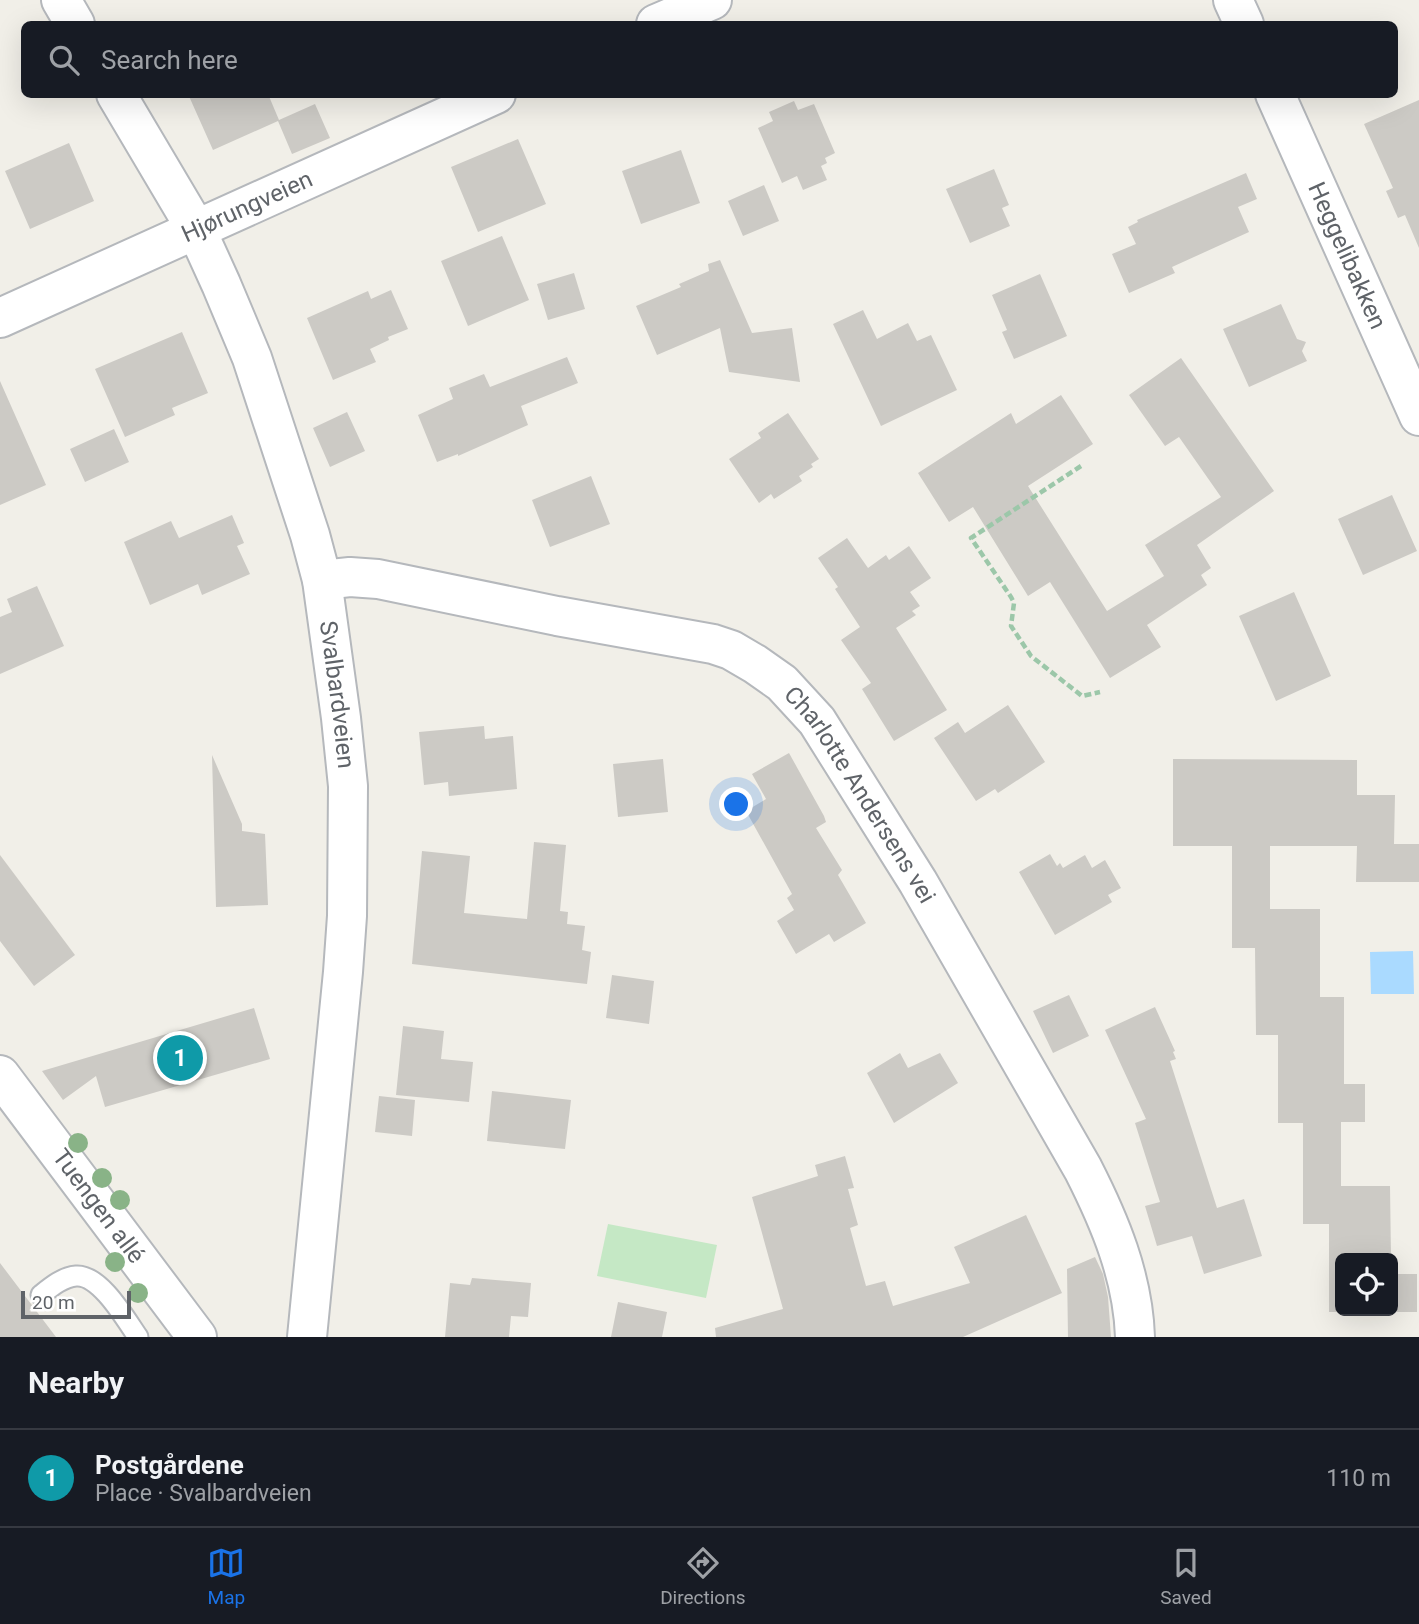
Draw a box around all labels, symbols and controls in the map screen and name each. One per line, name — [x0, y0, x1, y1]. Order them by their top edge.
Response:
search box — [21, 21, 1398, 98]
icon: search — [45, 41, 83, 79]
text: Search here — [101, 45, 238, 75]
street label: Hjørungveien — [177, 165, 317, 248]
street label: Heggelibakken — [1302, 178, 1392, 333]
street label: Svalbardveien — [314, 619, 360, 770]
street label: Charlotte Andersens vei — [778, 681, 941, 908]
your location — [719, 787, 753, 821]
pin: 1 — [157, 1032, 203, 1084]
street label: Tuengen allé — [47, 1144, 150, 1269]
map controls — [1335, 1253, 1398, 1316]
button: locate — [1335, 1253, 1398, 1316]
scale bar — [21, 1288, 131, 1320]
text: 20 m — [32, 1291, 75, 1314]
text: Nearby — [28, 1365, 124, 1400]
text: Postgårdene — [95, 1450, 244, 1480]
text: 1 — [44, 1465, 58, 1492]
text: 110 m — [1326, 1465, 1391, 1492]
text: Place · Svalbardveien — [95, 1480, 312, 1507]
tab: Map — [207, 1544, 245, 1609]
tab: Directions — [660, 1544, 745, 1609]
tab: Saved — [1160, 1544, 1212, 1609]

